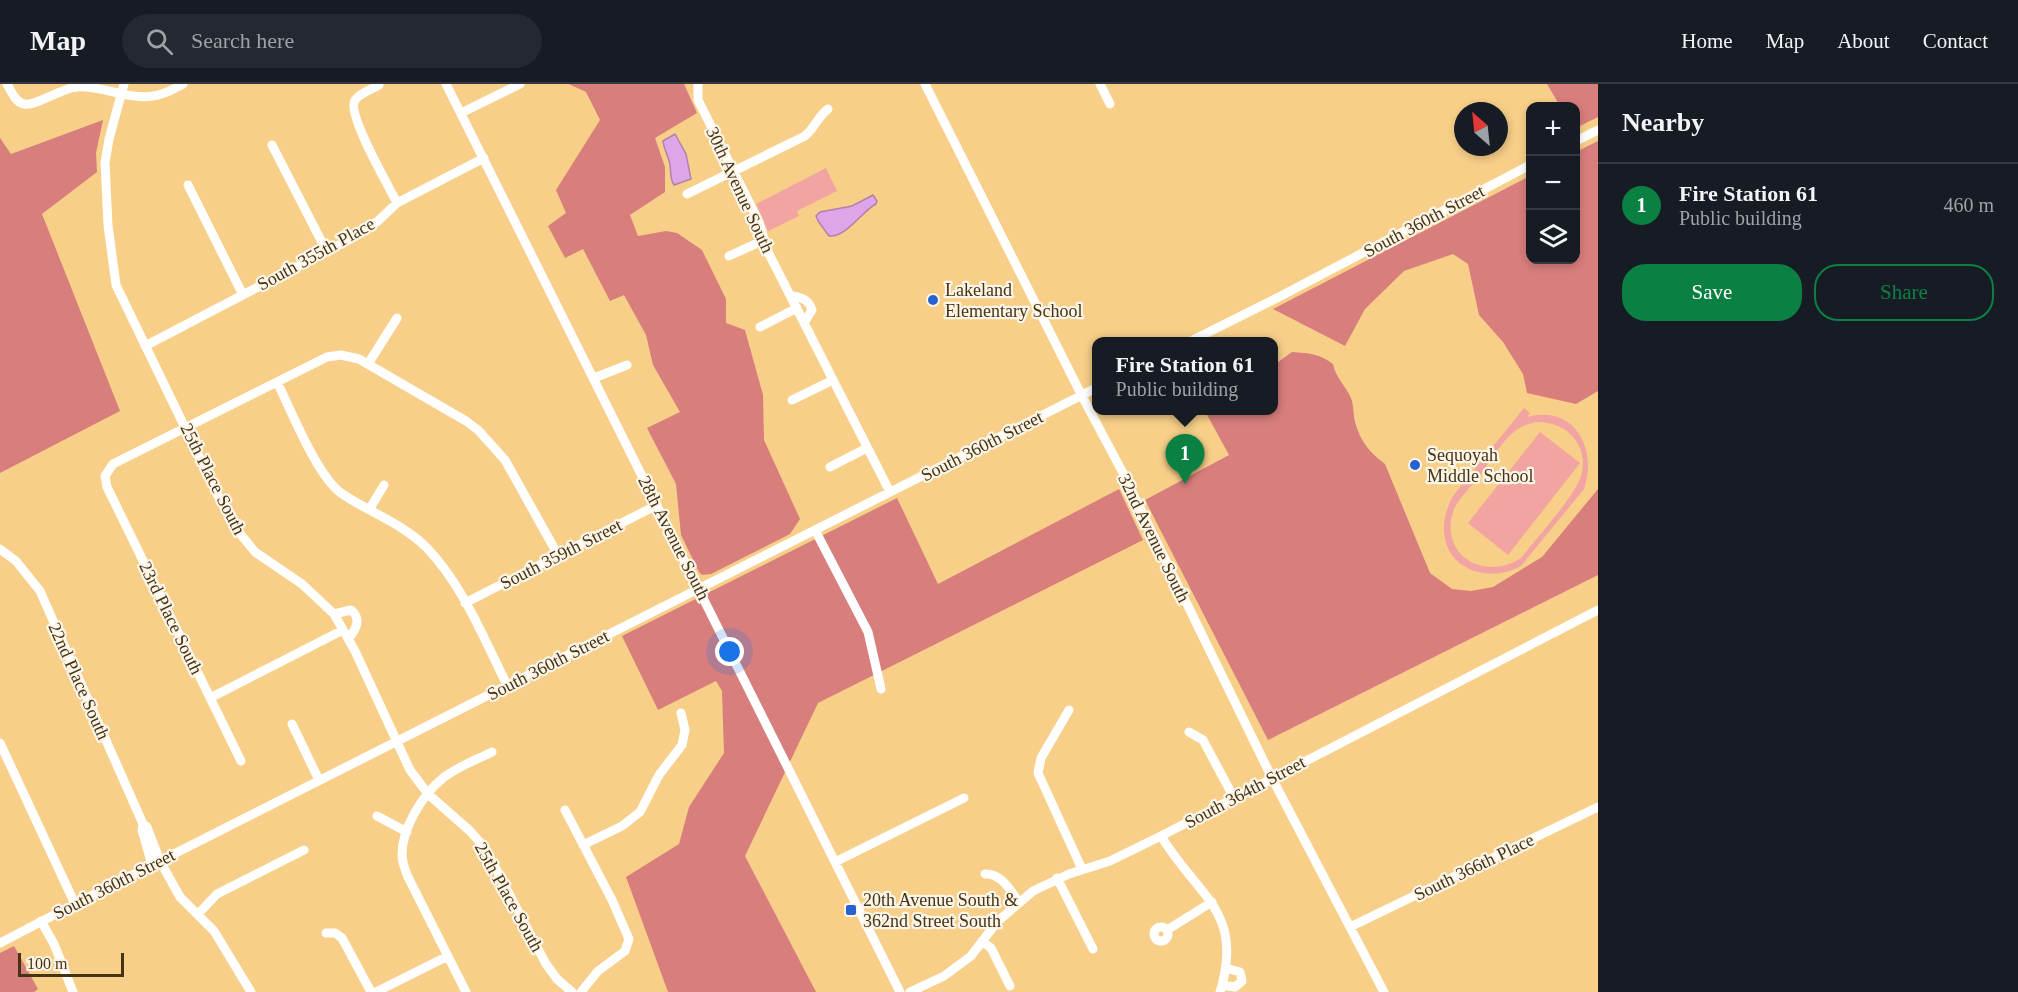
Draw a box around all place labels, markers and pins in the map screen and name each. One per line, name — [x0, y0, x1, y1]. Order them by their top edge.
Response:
place label: Lakeland Elementary School — [945, 280, 1082, 321]
marker: Lakeland Elementary School — [926, 293, 940, 307]
pin: 1 — [1166, 434, 1204, 484]
place label: Sequoyah Middle School — [1427, 445, 1534, 486]
marker: Sequoyah Middle School — [1408, 458, 1422, 472]
place label: 20th Avenue South & 362nd Street South — [863, 890, 1018, 931]
marker: 20th Avenue South & 362nd Street South — [844, 903, 858, 917]

